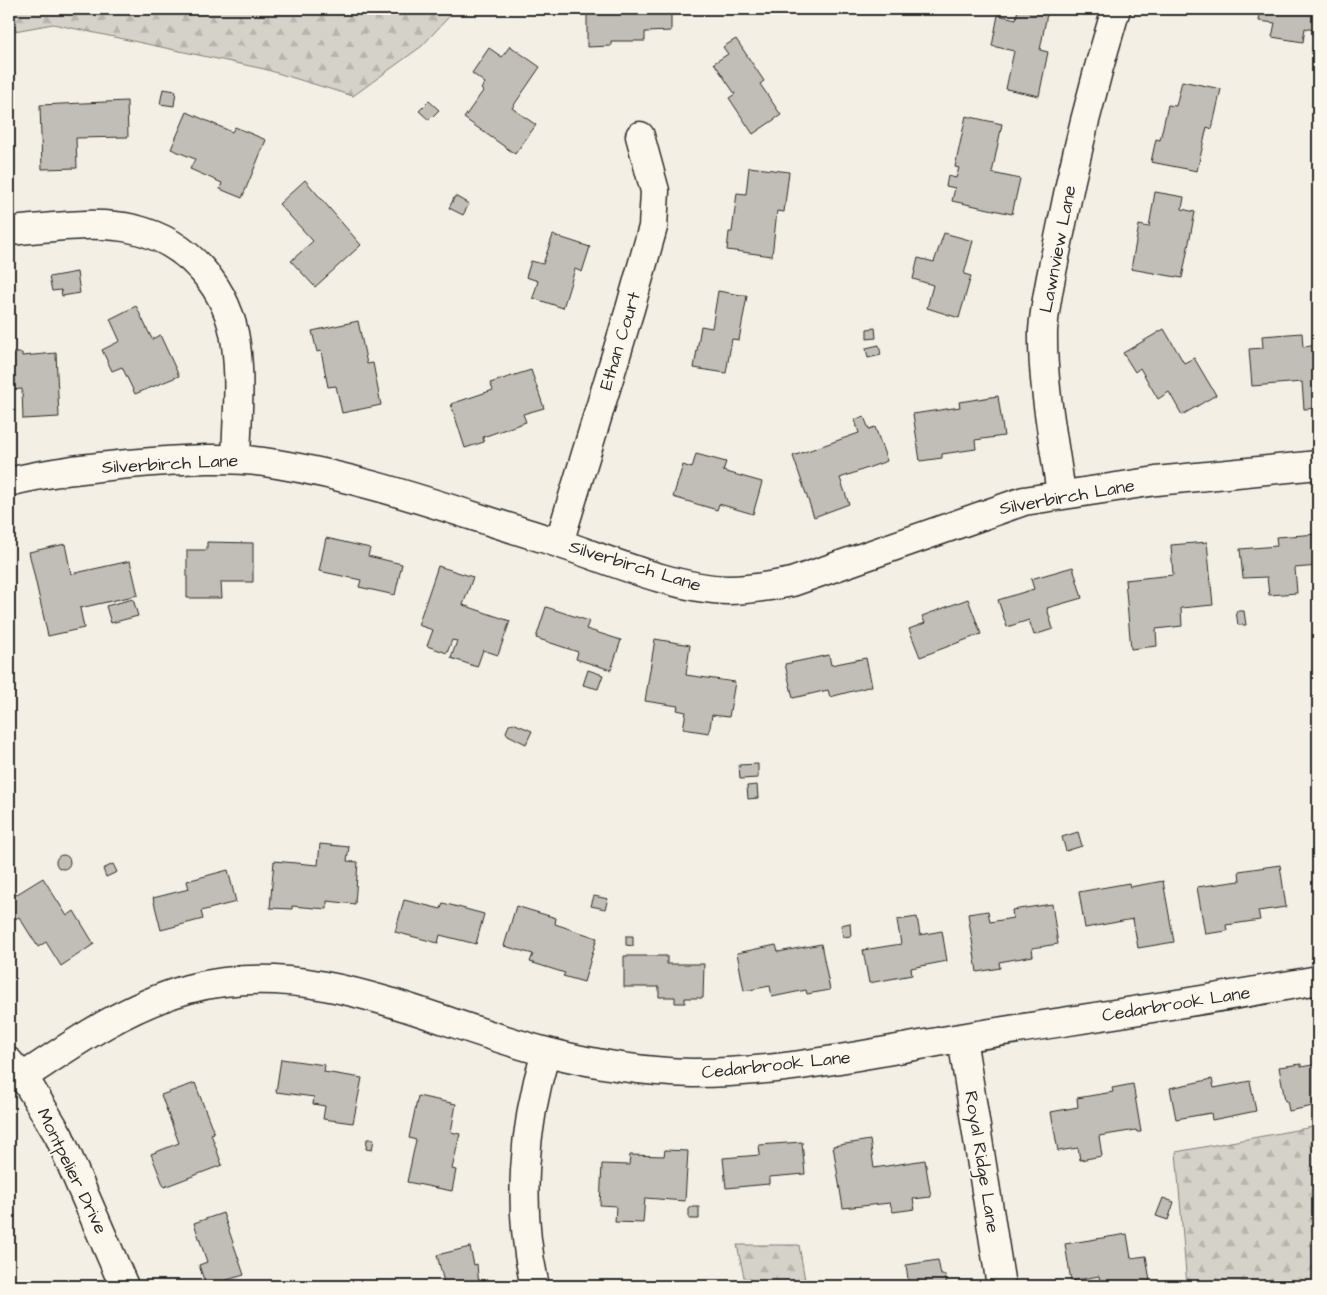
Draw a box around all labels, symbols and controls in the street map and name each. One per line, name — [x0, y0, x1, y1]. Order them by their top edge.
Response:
street label: Lawnview Lane — [1033, 183, 1083, 315]
street label: Ethan Court — [593, 288, 647, 393]
street label: Silverbirch Lane — [101, 448, 239, 480]
street label: Silverbirch Lane — [997, 473, 1137, 521]
street label: Silverbirch Lane — [566, 534, 704, 598]
street label: Cedarbrook Lane — [1100, 980, 1252, 1028]
street label: Cedarbrook Lane — [700, 1045, 852, 1085]
street label: Royal Ridge Lane — [957, 1089, 1006, 1235]
street label: Montpelier Drive — [31, 1104, 113, 1238]

